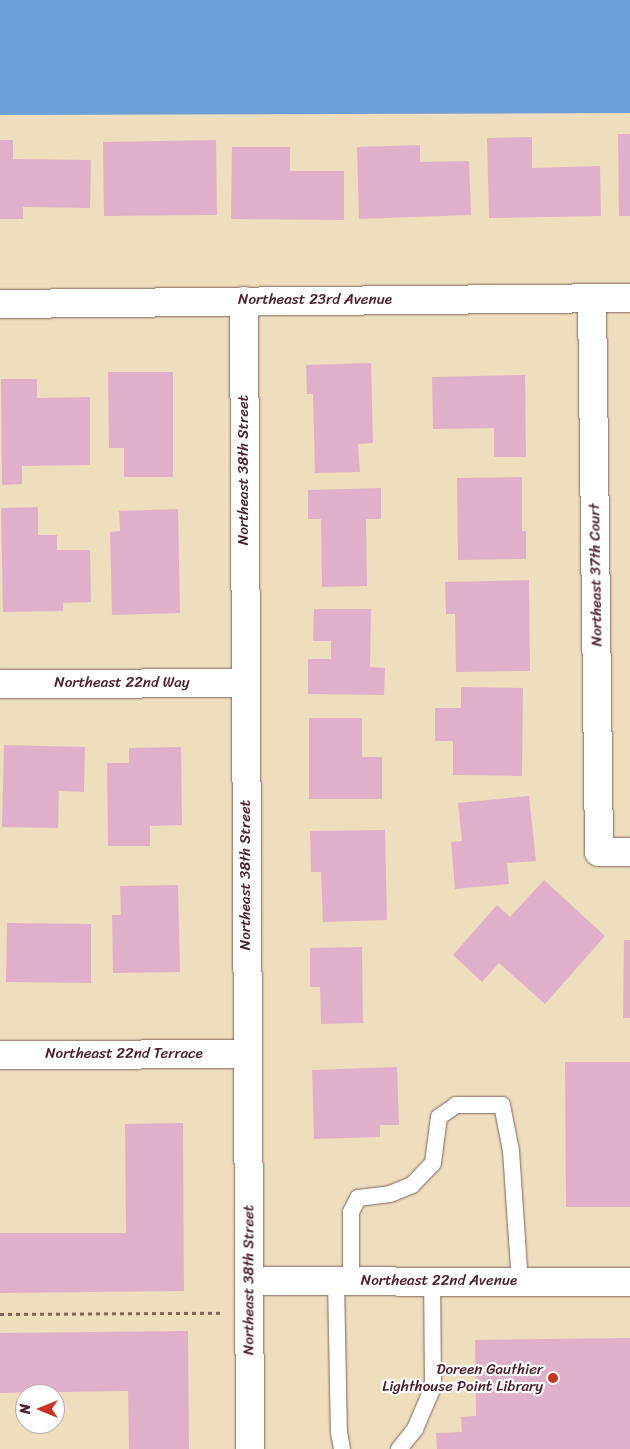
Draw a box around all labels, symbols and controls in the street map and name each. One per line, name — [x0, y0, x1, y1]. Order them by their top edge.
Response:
street label: Northeast 23rd Avenue — [238, 291, 392, 309]
street label: Northeast 38th Street — [235, 395, 253, 545]
street label: Northeast 37th Court — [586, 503, 606, 647]
street label: Northeast 22nd Way — [54, 674, 190, 692]
street label: Northeast 38th Street — [237, 800, 255, 950]
street label: Northeast 22nd Terrace — [45, 1045, 203, 1063]
street label: Northeast 38th Street — [240, 1205, 258, 1355]
street label: Northeast 22nd Avenue — [361, 1272, 517, 1290]
place label: Doreen Gauthier Lighthouse Point Library — [382, 1360, 543, 1395]
marker: Doreen Gauthier Lighthouse Point Library — [547, 1372, 559, 1384]
north arrow — [15, 1384, 65, 1434]
text: N — [13, 1404, 38, 1414]

